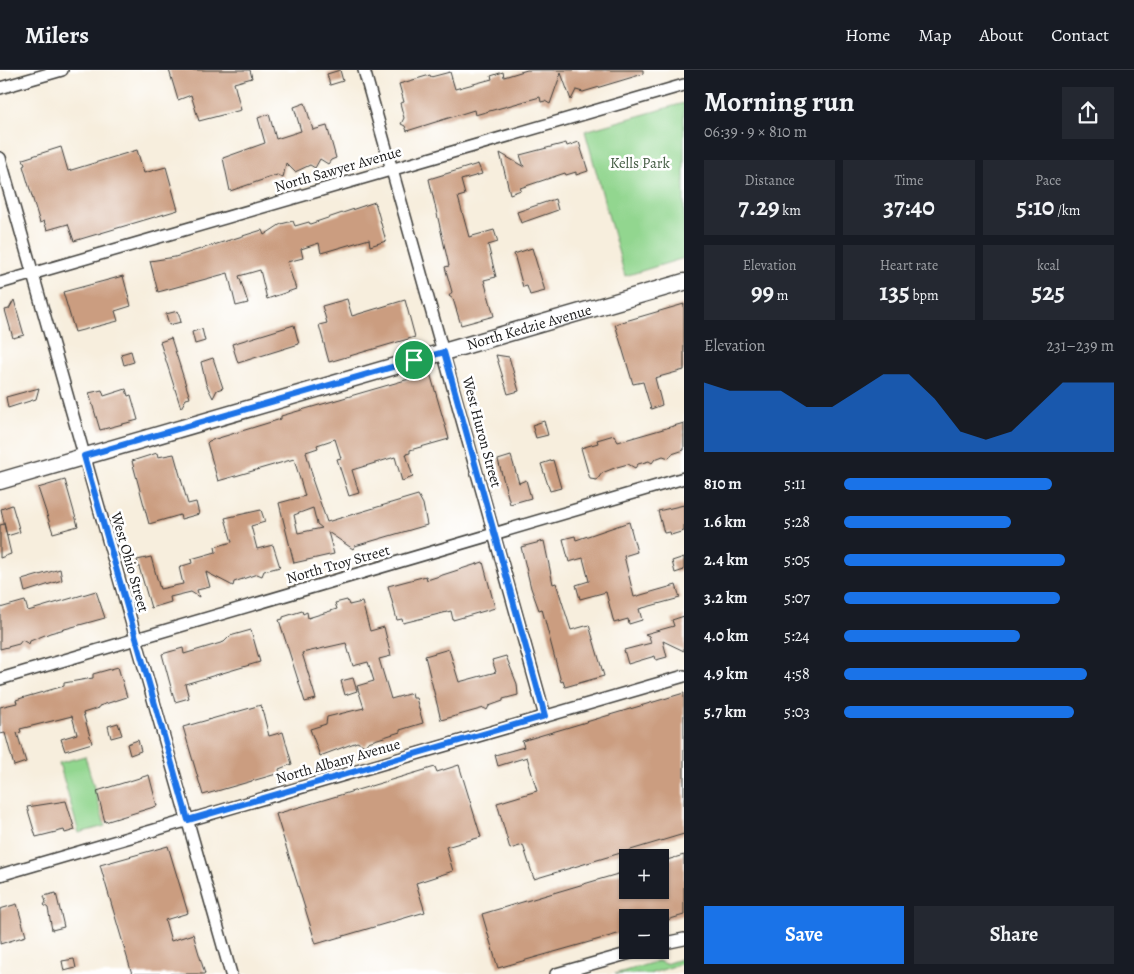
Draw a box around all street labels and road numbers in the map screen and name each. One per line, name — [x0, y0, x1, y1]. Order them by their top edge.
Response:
street label: North Sawyer Avenue — [272, 141, 404, 197]
street label: North Kedzie Avenue — [464, 299, 594, 355]
street label: West Huron Street — [457, 373, 506, 490]
street label: West Ohio Street — [106, 509, 154, 615]
street label: North Troy Street — [284, 540, 392, 588]
street label: North Albany Avenue — [273, 734, 403, 788]

